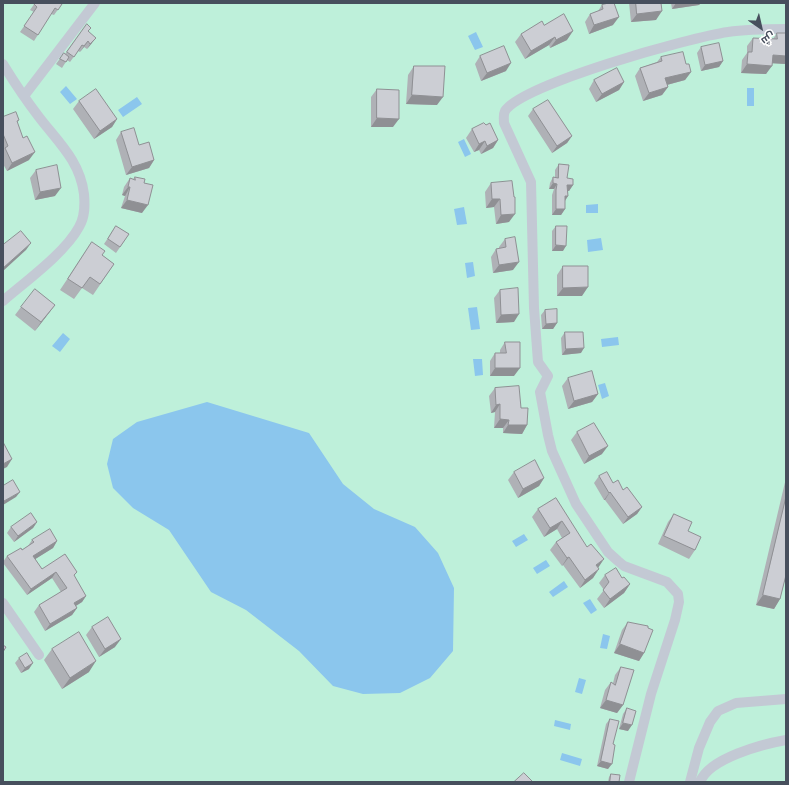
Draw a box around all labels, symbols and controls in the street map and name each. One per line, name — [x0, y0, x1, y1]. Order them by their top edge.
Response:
north arrow — [741, 8, 781, 48]
text: ش — [759, 29, 777, 48]

